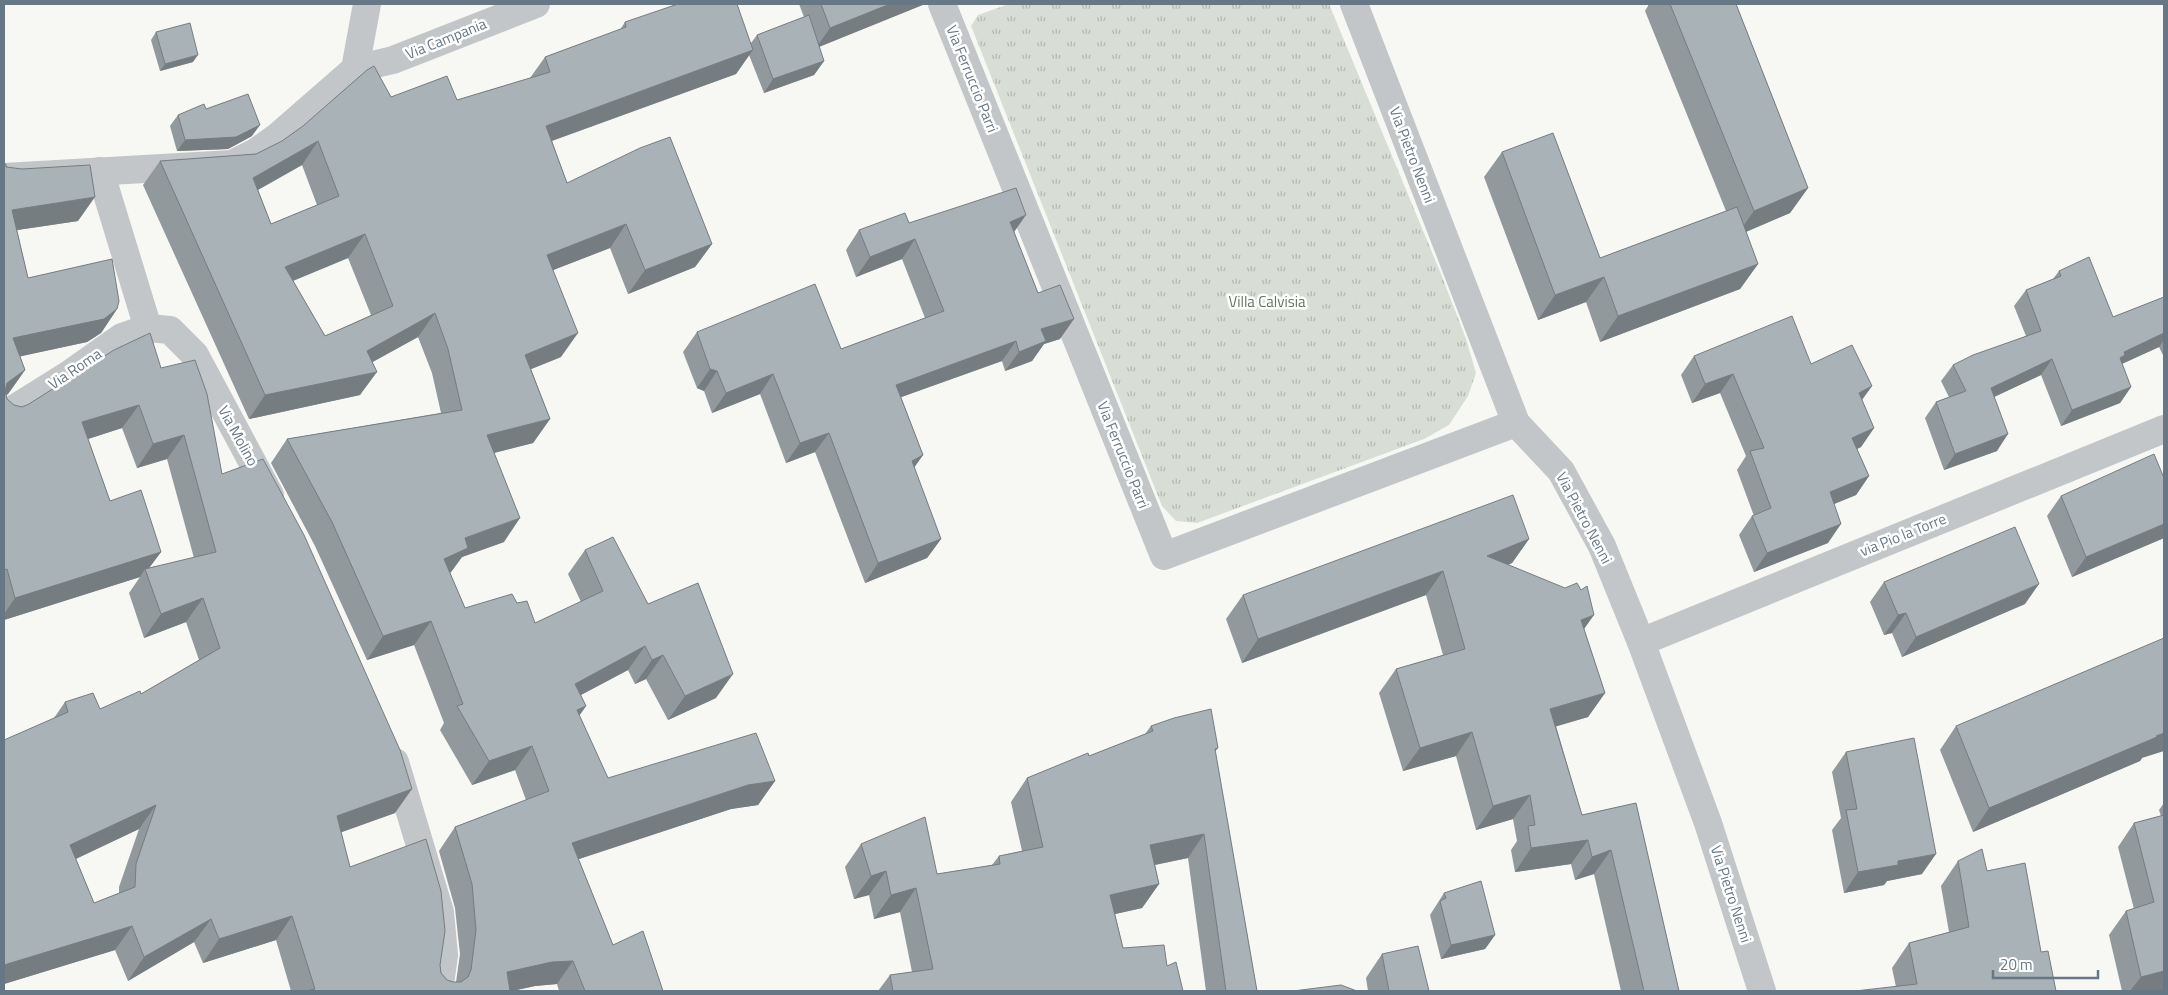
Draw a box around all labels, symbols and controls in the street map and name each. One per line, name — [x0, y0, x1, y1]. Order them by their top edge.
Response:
street label: Via Campania — [402, 12, 490, 65]
street label: Via Ferruccio Parri — [940, 22, 1004, 136]
street label: Via Pietro Nenni — [1384, 104, 1441, 206]
park label: Villa Calvisia — [1228, 290, 1306, 313]
street label: Via Roma — [43, 342, 106, 395]
street label: Via Ferruccio Parri — [1091, 398, 1155, 512]
street label: Via Molino — [212, 401, 265, 470]
street label: Via Pietro Nenni — [1551, 468, 1618, 568]
street label: via Pio la Torre — [1856, 507, 1949, 562]
street label: Via Pietro Nenni — [1705, 842, 1758, 945]
scale bar — [1993, 948, 2098, 980]
text: 20 m — [2000, 953, 2033, 976]

